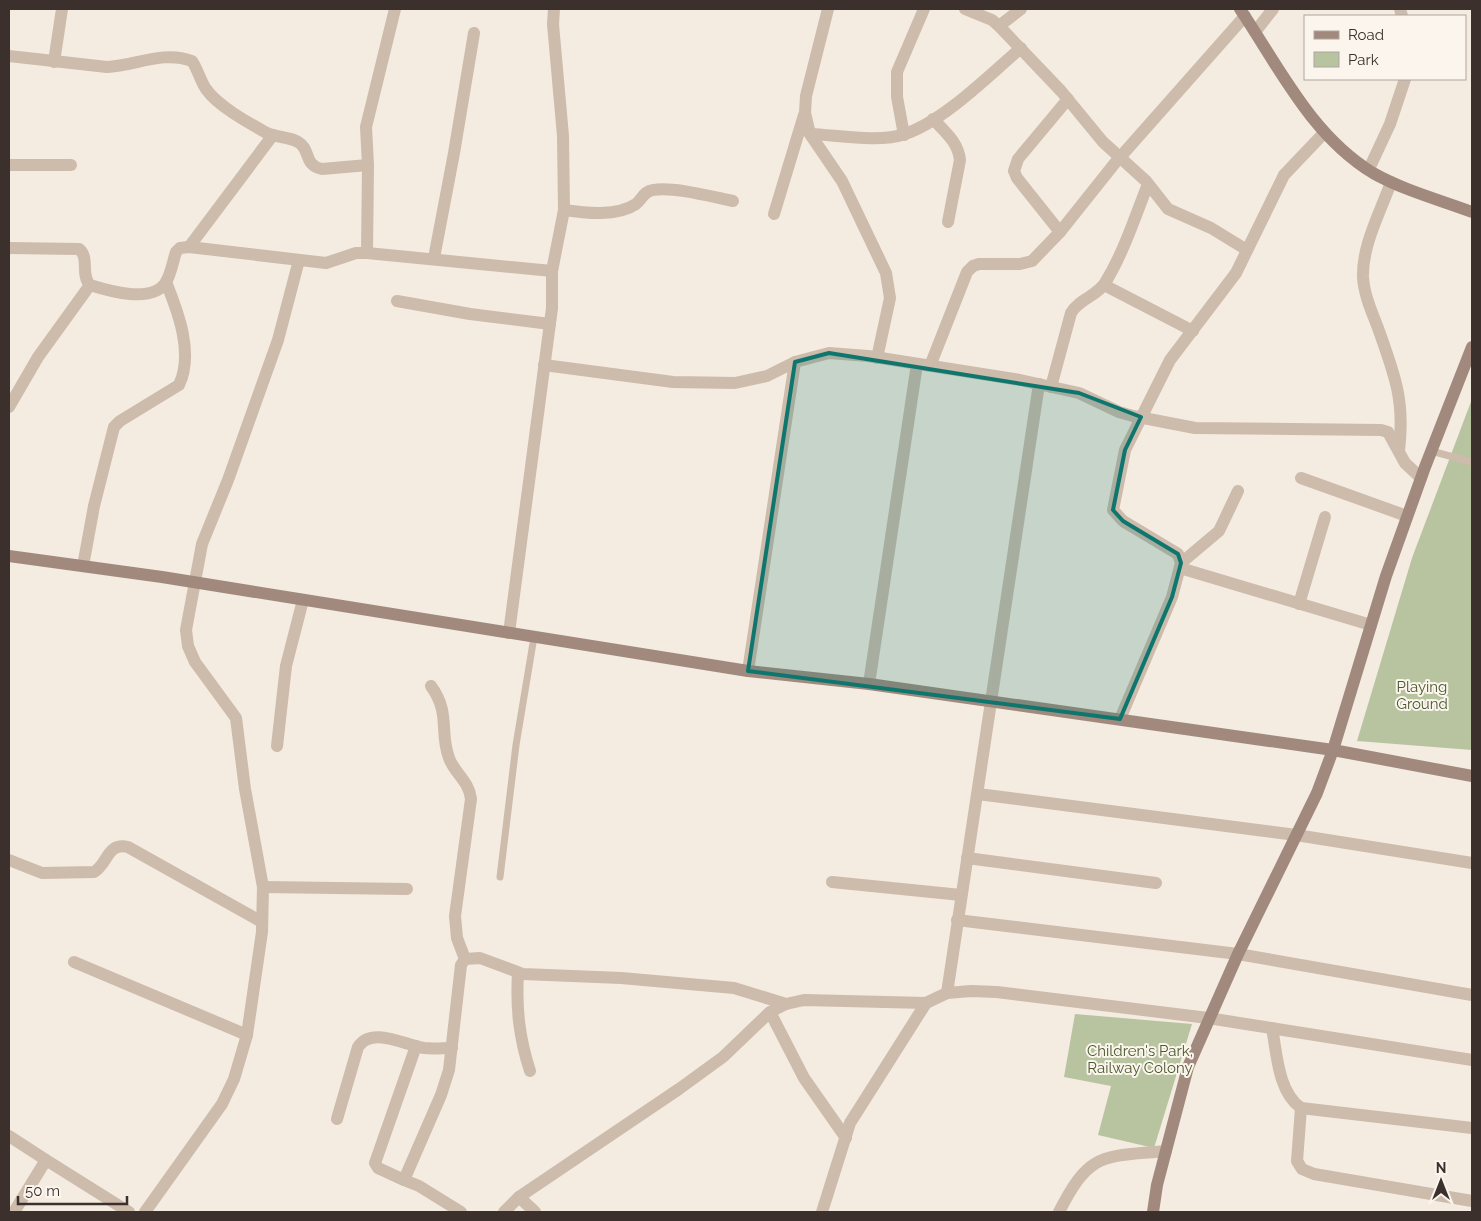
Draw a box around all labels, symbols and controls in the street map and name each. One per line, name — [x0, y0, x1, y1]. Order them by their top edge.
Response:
legend — [1304, 15, 1466, 80]
text: Road — [1348, 26, 1384, 44]
text: Park — [1348, 51, 1379, 69]
park label: Playing Ground — [1396, 678, 1448, 713]
park label: Children's Park, Railway Colony — [1087, 1042, 1193, 1077]
north arrow — [1416, 1156, 1466, 1206]
text: N — [1436, 1160, 1446, 1176]
scale bar — [18, 1174, 126, 1206]
text: 50 m — [25, 1182, 60, 1200]

